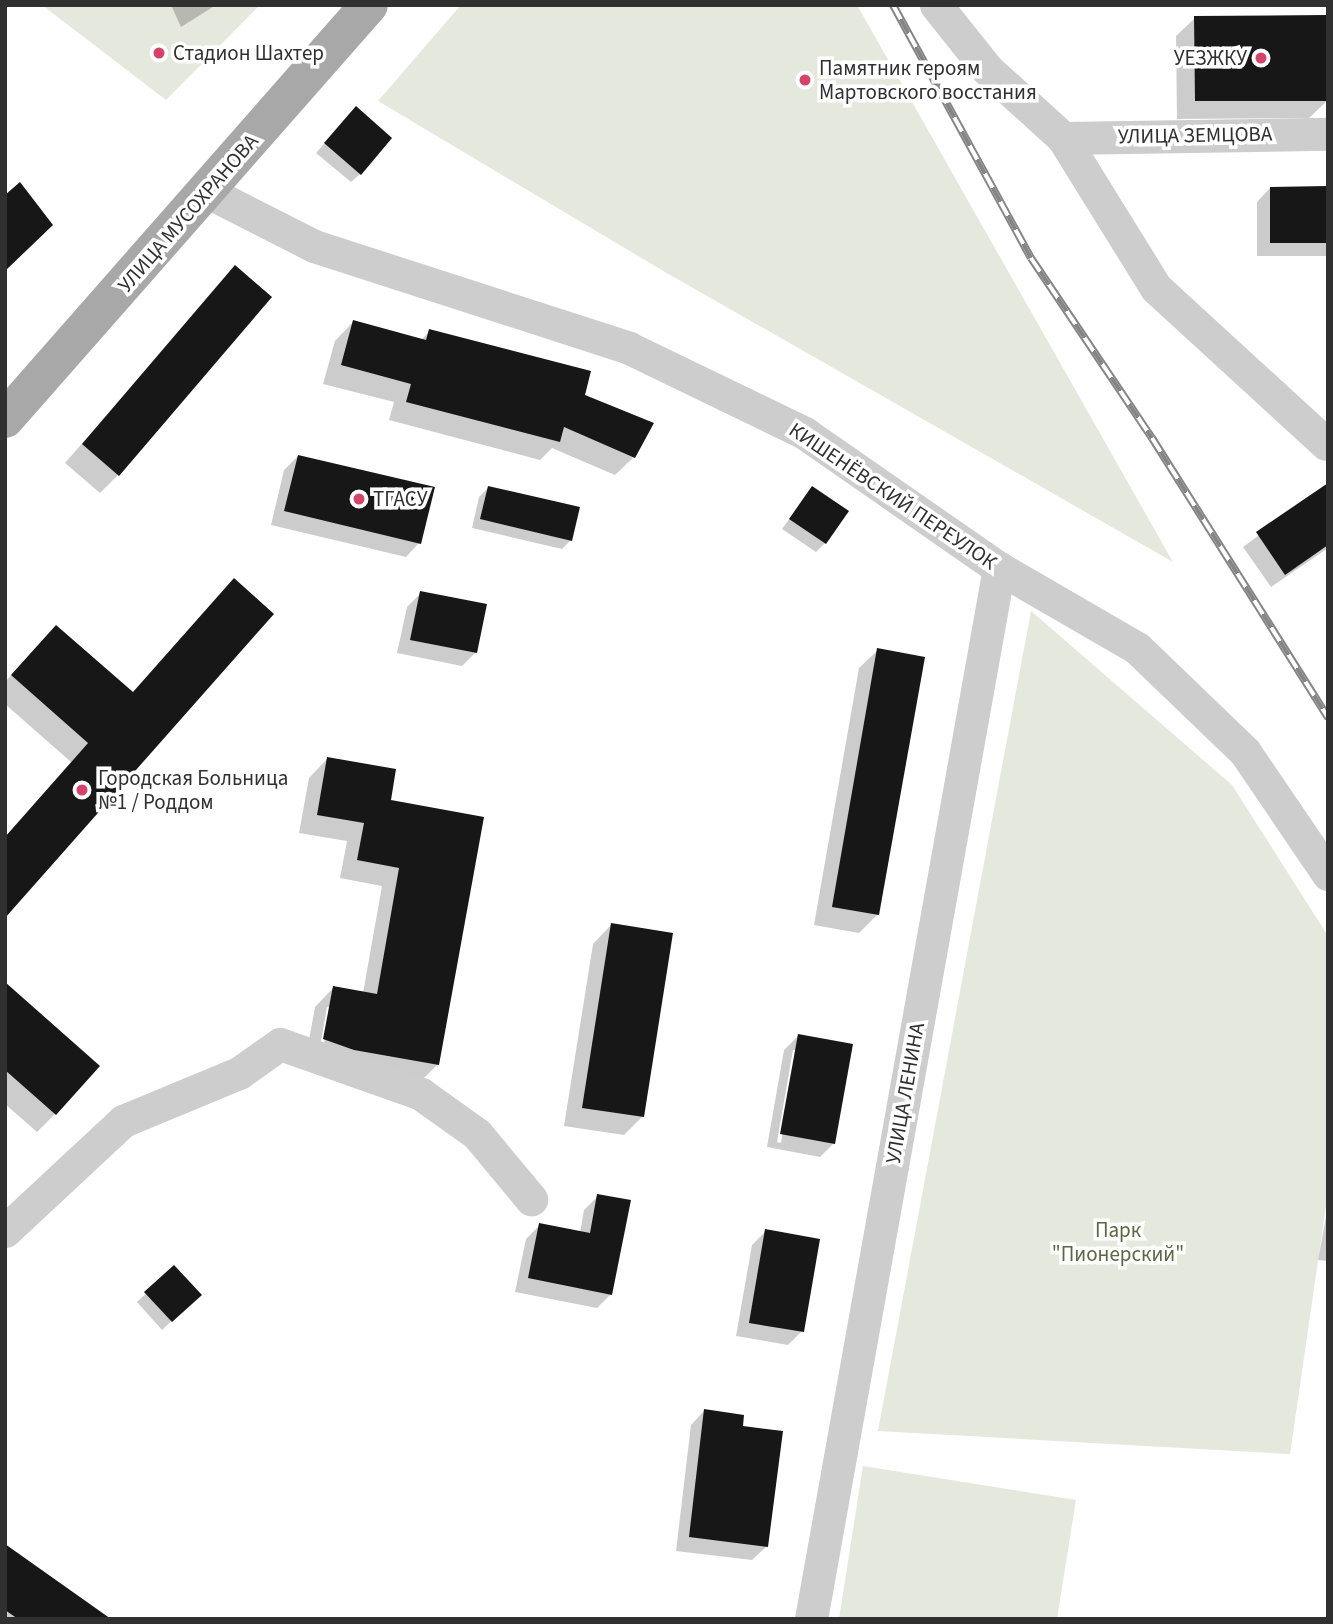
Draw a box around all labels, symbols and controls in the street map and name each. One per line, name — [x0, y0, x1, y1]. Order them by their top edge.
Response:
place label: Стадион Шахтер — [173, 40, 324, 66]
marker: Стадион Шахтер — [151, 45, 167, 61]
place label: УЕЗЖКУ — [1174, 45, 1247, 71]
marker: УЕЗЖКУ — [1253, 50, 1269, 66]
place label: Памятник героям Мартовского восстания — [819, 55, 1037, 105]
marker: Памятник героям Мартовского восстания — [797, 72, 813, 88]
street label: УЛИЦА ЗЕМЦОВА — [1118, 121, 1272, 149]
street label: УЛИЦА МУСОХРАНОВА — [113, 129, 263, 297]
street label: КИШЕНЁВСКИЙ ПЕРЕУЛОК — [784, 417, 1002, 575]
place label: ТГАСУ — [373, 486, 427, 512]
marker: ТГАСУ — [351, 491, 367, 507]
place label: Городская Больница №1 / Роддом — [98, 765, 288, 815]
marker: Городская Больница №1 / Роддом — [72, 780, 92, 800]
street label: УЛИЦА ЛЕНИНА — [880, 1021, 930, 1165]
park label: Парк "Пионерский" — [1052, 1217, 1184, 1267]

